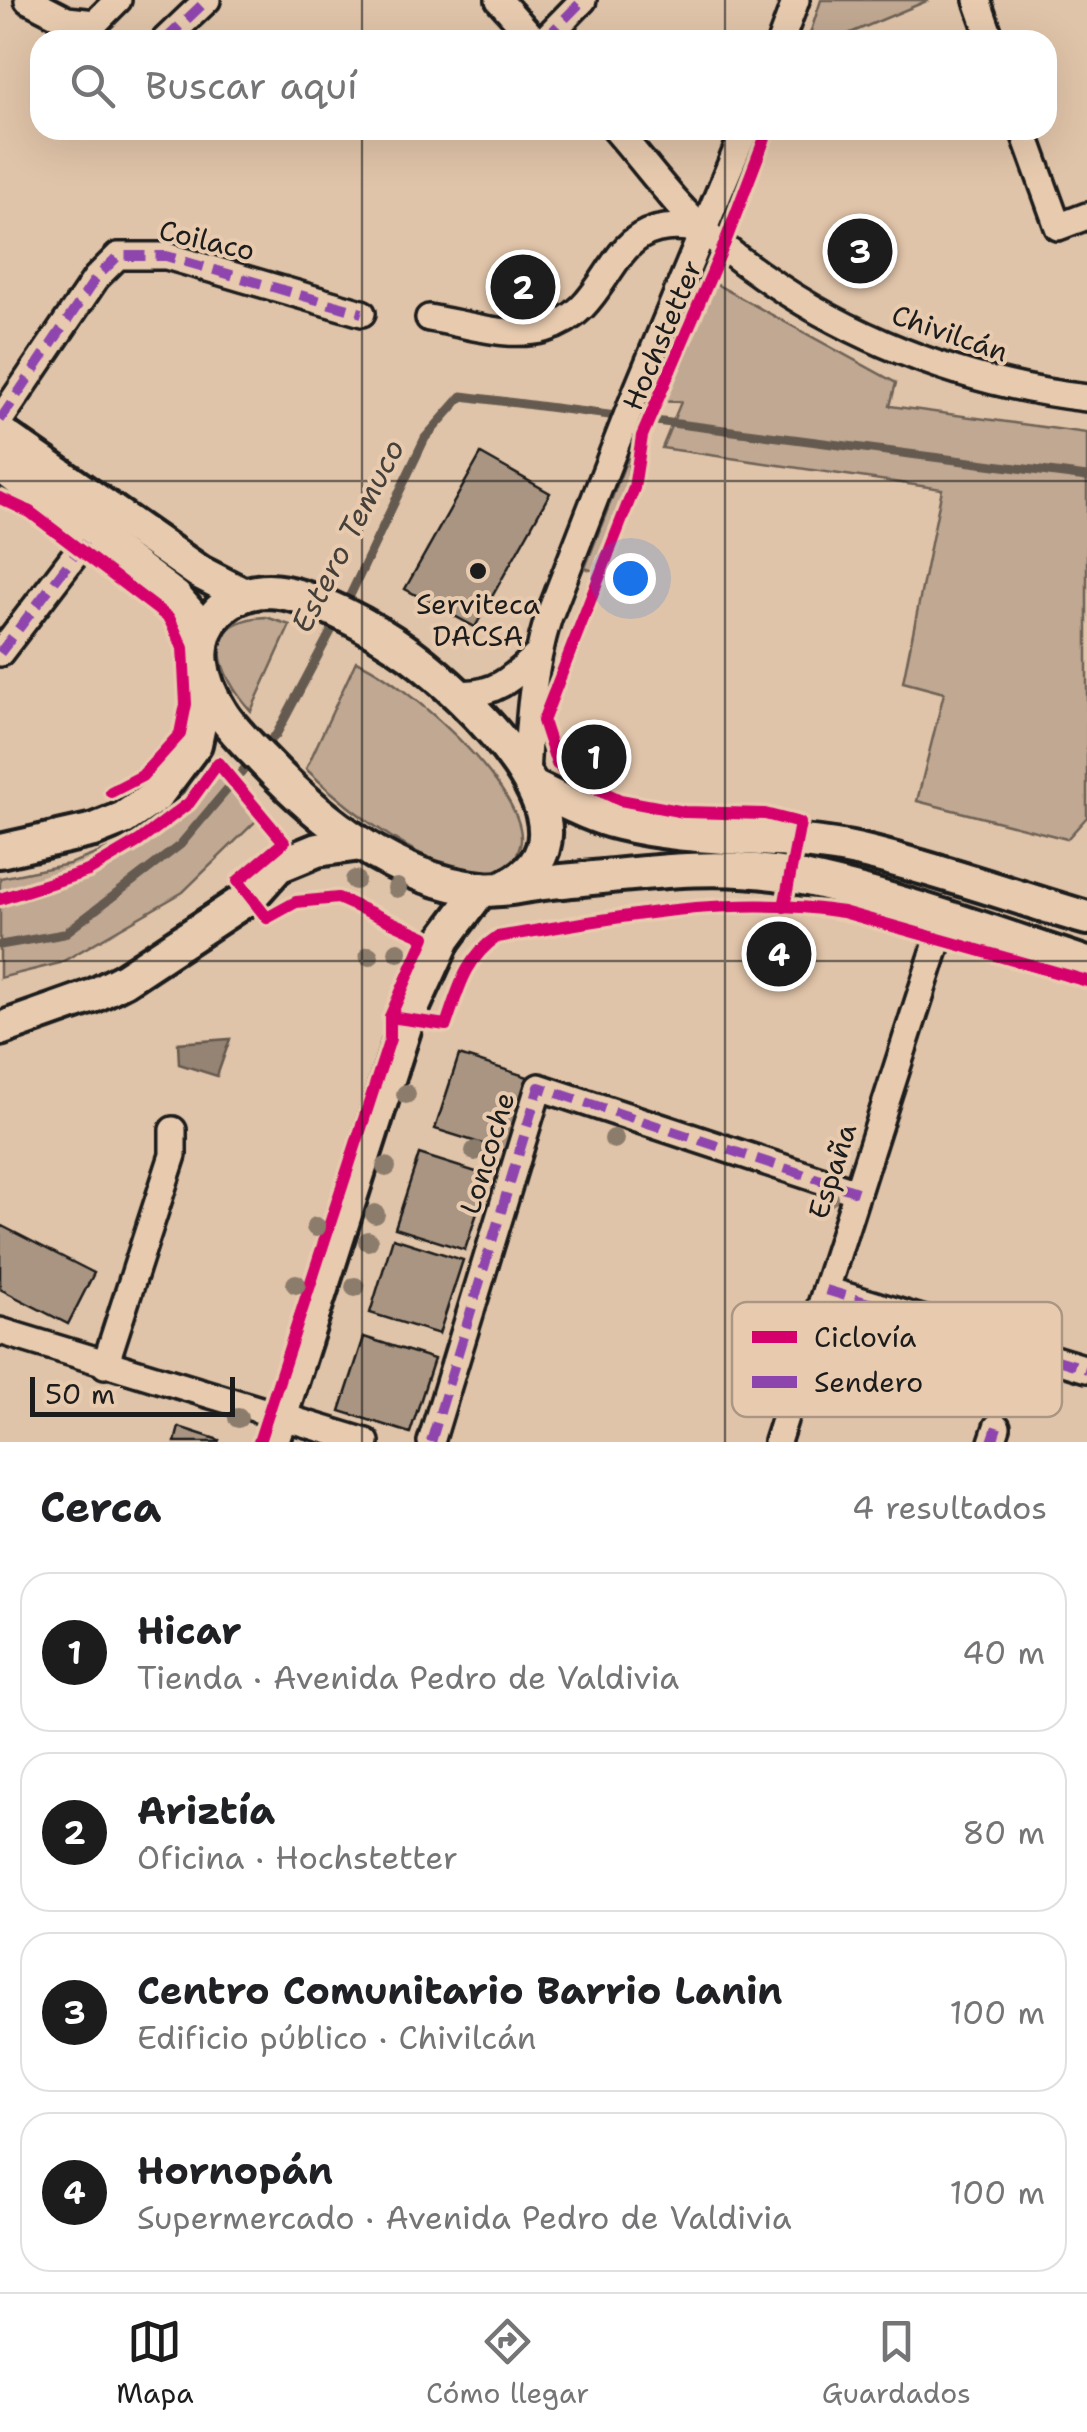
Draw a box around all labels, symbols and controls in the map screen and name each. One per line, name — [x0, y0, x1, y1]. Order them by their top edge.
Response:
search box — [30, 30, 1057, 140]
icon: search — [65, 58, 120, 113]
text: Buscar aquí — [145, 60, 358, 111]
street label: Coilaco — [155, 211, 259, 269]
pin: 3 — [828, 214, 892, 288]
pin: 2 — [490, 250, 556, 324]
street label: Hochstetter — [613, 254, 711, 416]
street label: Chivilcán — [887, 295, 1013, 371]
water label: Estero Temuco — [281, 432, 414, 640]
your location — [605, 553, 656, 604]
marker: Serviteca DACSA — [467, 560, 489, 582]
place label: Serviteca DACSA — [416, 585, 540, 655]
pin: 1 — [562, 720, 626, 794]
pin: 4 — [746, 916, 812, 992]
street label: Loncoche — [450, 1087, 524, 1219]
street label: España — [799, 1118, 865, 1224]
legend — [732, 1302, 1062, 1417]
text: Ciclovía — [814, 1318, 917, 1356]
text: Sendero — [814, 1363, 923, 1401]
scale bar — [30, 1372, 235, 1416]
text: 50 m — [45, 1375, 115, 1413]
text: Cerca — [40, 1479, 161, 1535]
text: 4 resultados — [852, 1486, 1047, 1529]
text: Hicar — [137, 1605, 242, 1656]
text: 1 — [67, 1631, 82, 1674]
text: 40 m — [962, 1631, 1045, 1674]
text: Tienda · Avenida Pedro de Valdivia — [137, 1656, 679, 1699]
text: Ariztía — [137, 1785, 275, 1836]
text: 2 — [63, 1811, 86, 1854]
text: 80 m — [962, 1811, 1045, 1854]
text: Oficina · Hochstetter — [137, 1836, 458, 1879]
text: Centro Comunitario Barrio Lanin — [137, 1965, 783, 2016]
text: 3 — [63, 1991, 86, 2034]
text: 100 m — [949, 1991, 1045, 2034]
text: Edificio público · Chivilcán — [137, 2016, 536, 2059]
text: Hornopán — [137, 2145, 333, 2196]
text: 4 — [63, 2171, 86, 2214]
text: 100 m — [949, 2171, 1045, 2214]
text: Supermercado · Avenida Pedro de Valdivia — [137, 2196, 792, 2239]
tab: Mapa — [116, 2314, 194, 2412]
tab: Cómo llegar — [426, 2314, 589, 2412]
tab: Guardados — [822, 2314, 971, 2412]

